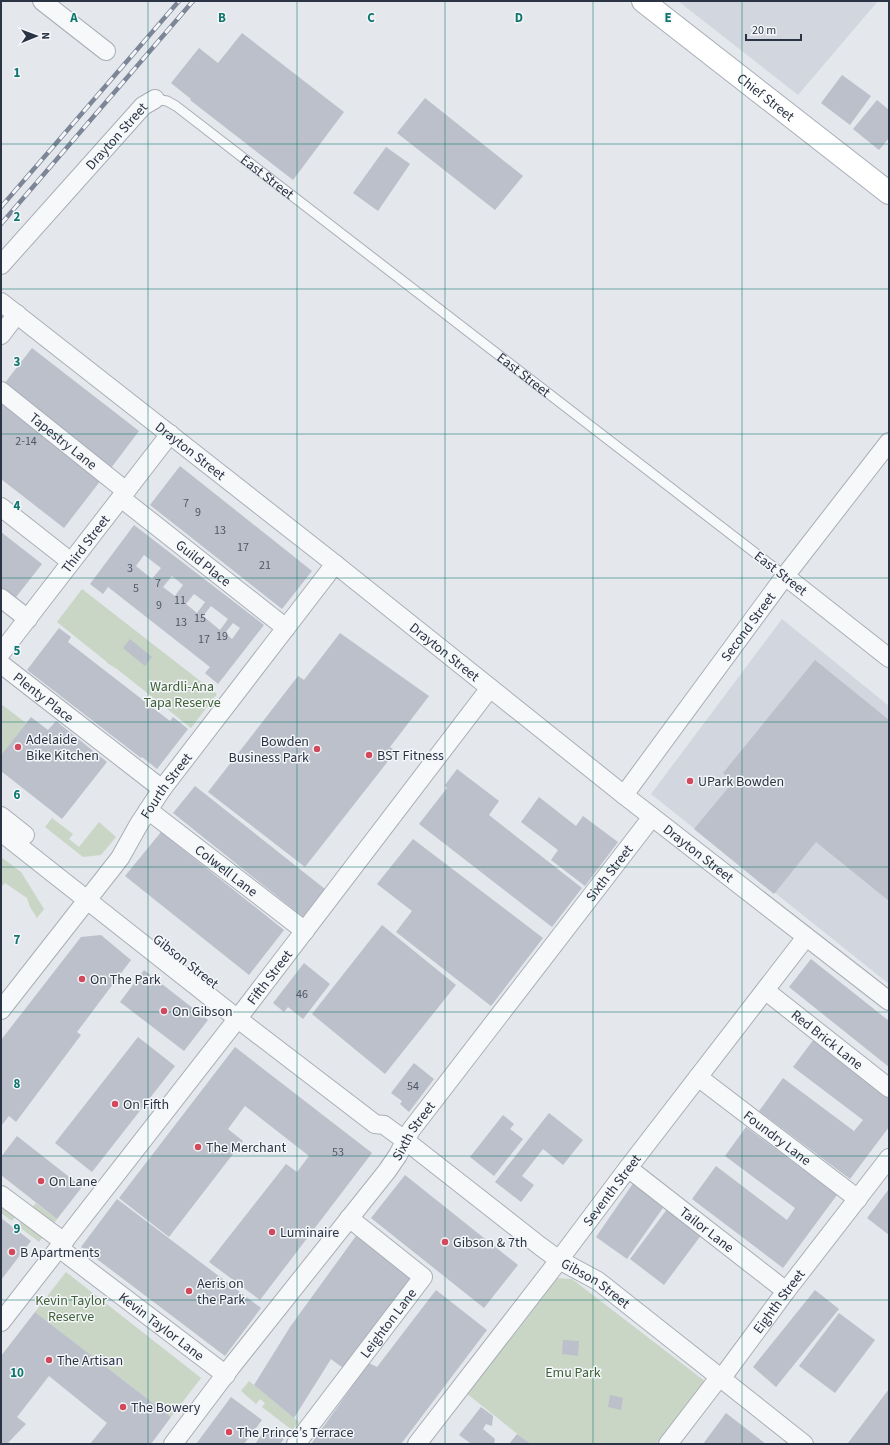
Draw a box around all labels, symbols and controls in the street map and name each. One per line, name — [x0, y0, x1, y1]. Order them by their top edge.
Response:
text: A — [69, 9, 78, 27]
text: B — [218, 9, 226, 27]
text: C — [367, 9, 375, 27]
text: D — [515, 9, 523, 27]
text: E — [664, 9, 672, 27]
north arrow — [16, 16, 56, 56]
scale bar — [746, 16, 801, 42]
text: 20 m — [752, 22, 776, 39]
text: N — [38, 32, 53, 40]
text: 1 — [14, 64, 21, 82]
street label: Chief Street — [732, 69, 799, 127]
street label: Drayton Street — [81, 98, 153, 175]
street label: East Street — [236, 150, 298, 205]
text: 2 — [14, 208, 21, 226]
street label: East Street — [492, 348, 554, 403]
text: 3 — [14, 353, 21, 371]
street label: Tapestry Lane — [25, 408, 101, 475]
street label: Drayton Street — [151, 418, 230, 486]
house number: 2-14 — [15, 433, 37, 450]
house number: 7 — [183, 495, 189, 512]
text: 4 — [14, 497, 21, 515]
house number: 9 — [195, 504, 201, 521]
street label: Third Street — [57, 511, 115, 578]
house number: 13 — [214, 522, 226, 539]
street label: Guild Place — [171, 536, 235, 592]
house number: 17 — [237, 539, 249, 556]
street label: East Street — [750, 547, 811, 601]
house number: 21 — [259, 557, 271, 574]
house number: 3 — [127, 560, 133, 577]
house number: 7 — [155, 575, 161, 592]
house number: 5 — [133, 580, 139, 597]
street label: Second Street — [716, 588, 781, 666]
house number: 11 — [174, 592, 186, 609]
house number: 9 — [156, 597, 162, 614]
house number: 15 — [194, 610, 206, 627]
house number: 13 — [175, 614, 187, 631]
street label: Drayton Street — [405, 618, 484, 687]
house number: 19 — [216, 628, 228, 645]
house number: 17 — [198, 631, 210, 648]
text: 5 — [14, 642, 21, 660]
street label: Plenty Place — [9, 668, 78, 728]
park label: Wardli-Ana Tapa Reserve — [143, 677, 221, 713]
place label: Adelaide Bike Kitchen — [26, 730, 99, 766]
place label: Bowden Business Park — [229, 732, 309, 768]
marker: Adelaide Bike Kitchen — [13, 742, 23, 752]
marker: Bowden Business Park — [312, 744, 322, 754]
place label: BST Fitness — [377, 746, 444, 766]
street label: Fourth Street — [136, 749, 198, 823]
marker: BST Fitness — [364, 750, 374, 760]
place label: UPark Bowden — [698, 772, 784, 792]
marker: UPark Bowden — [685, 776, 695, 786]
text: 6 — [14, 786, 21, 804]
street label: Drayton Street — [659, 820, 738, 888]
street label: Colwell Lane — [190, 841, 261, 902]
street label: Sixth Street — [581, 841, 638, 906]
street label: Gibson Street — [148, 930, 223, 994]
text: 7 — [14, 931, 21, 949]
street label: Fifth Street — [243, 946, 298, 1009]
place label: On The Park — [90, 970, 161, 990]
marker: On The Park — [77, 974, 87, 984]
house number: 46 — [296, 986, 308, 1003]
place label: On Gibson — [172, 1002, 233, 1022]
street label: Red Brick Lane — [786, 1005, 867, 1075]
marker: On Gibson — [159, 1006, 169, 1016]
text: 8 — [14, 1075, 21, 1093]
house number: 54 — [407, 1078, 419, 1095]
place label: On Fifth — [123, 1095, 169, 1115]
street label: Sixth Street — [388, 1097, 441, 1165]
marker: On Fifth — [110, 1099, 120, 1109]
street label: Foundry Lane — [739, 1106, 815, 1171]
place label: The Merchant — [206, 1138, 286, 1158]
marker: The Merchant — [193, 1142, 203, 1152]
house number: 53 — [332, 1144, 344, 1161]
street label: Seventh Street — [579, 1150, 646, 1231]
place label: On Lane — [49, 1172, 97, 1192]
marker: On Lane — [36, 1176, 46, 1186]
street label: Tailor Lane — [675, 1203, 738, 1258]
text: 9 — [14, 1220, 21, 1238]
place label: Luminaire — [280, 1223, 339, 1243]
marker: Luminaire — [267, 1227, 277, 1237]
place label: Gibson & 7th — [453, 1233, 527, 1253]
marker: Gibson & 7th — [440, 1237, 450, 1247]
place label: B Apartments — [20, 1243, 100, 1263]
marker: B Apartments — [7, 1247, 17, 1257]
street label: Gibson Street — [557, 1254, 634, 1314]
street label: Eighth Street — [749, 1265, 810, 1338]
place label: Aeris on the Park — [197, 1274, 245, 1310]
street label: Leighton Lane — [356, 1285, 422, 1363]
marker: Aeris on the Park — [184, 1286, 194, 1296]
street label: Kevin Taylor Lane — [114, 1288, 208, 1366]
park label: Kevin Taylor Reserve — [35, 1291, 107, 1327]
place label: The Artisan — [57, 1351, 123, 1371]
marker: The Artisan — [44, 1355, 54, 1365]
park label: Emu Park — [545, 1363, 601, 1383]
text: 10 — [10, 1364, 24, 1382]
place label: The Bowery — [131, 1398, 201, 1418]
marker: The Bowery — [118, 1402, 128, 1412]
place label: The Prince’s Terrace — [237, 1423, 353, 1443]
marker: The Prince’s Terrace — [224, 1427, 234, 1437]

